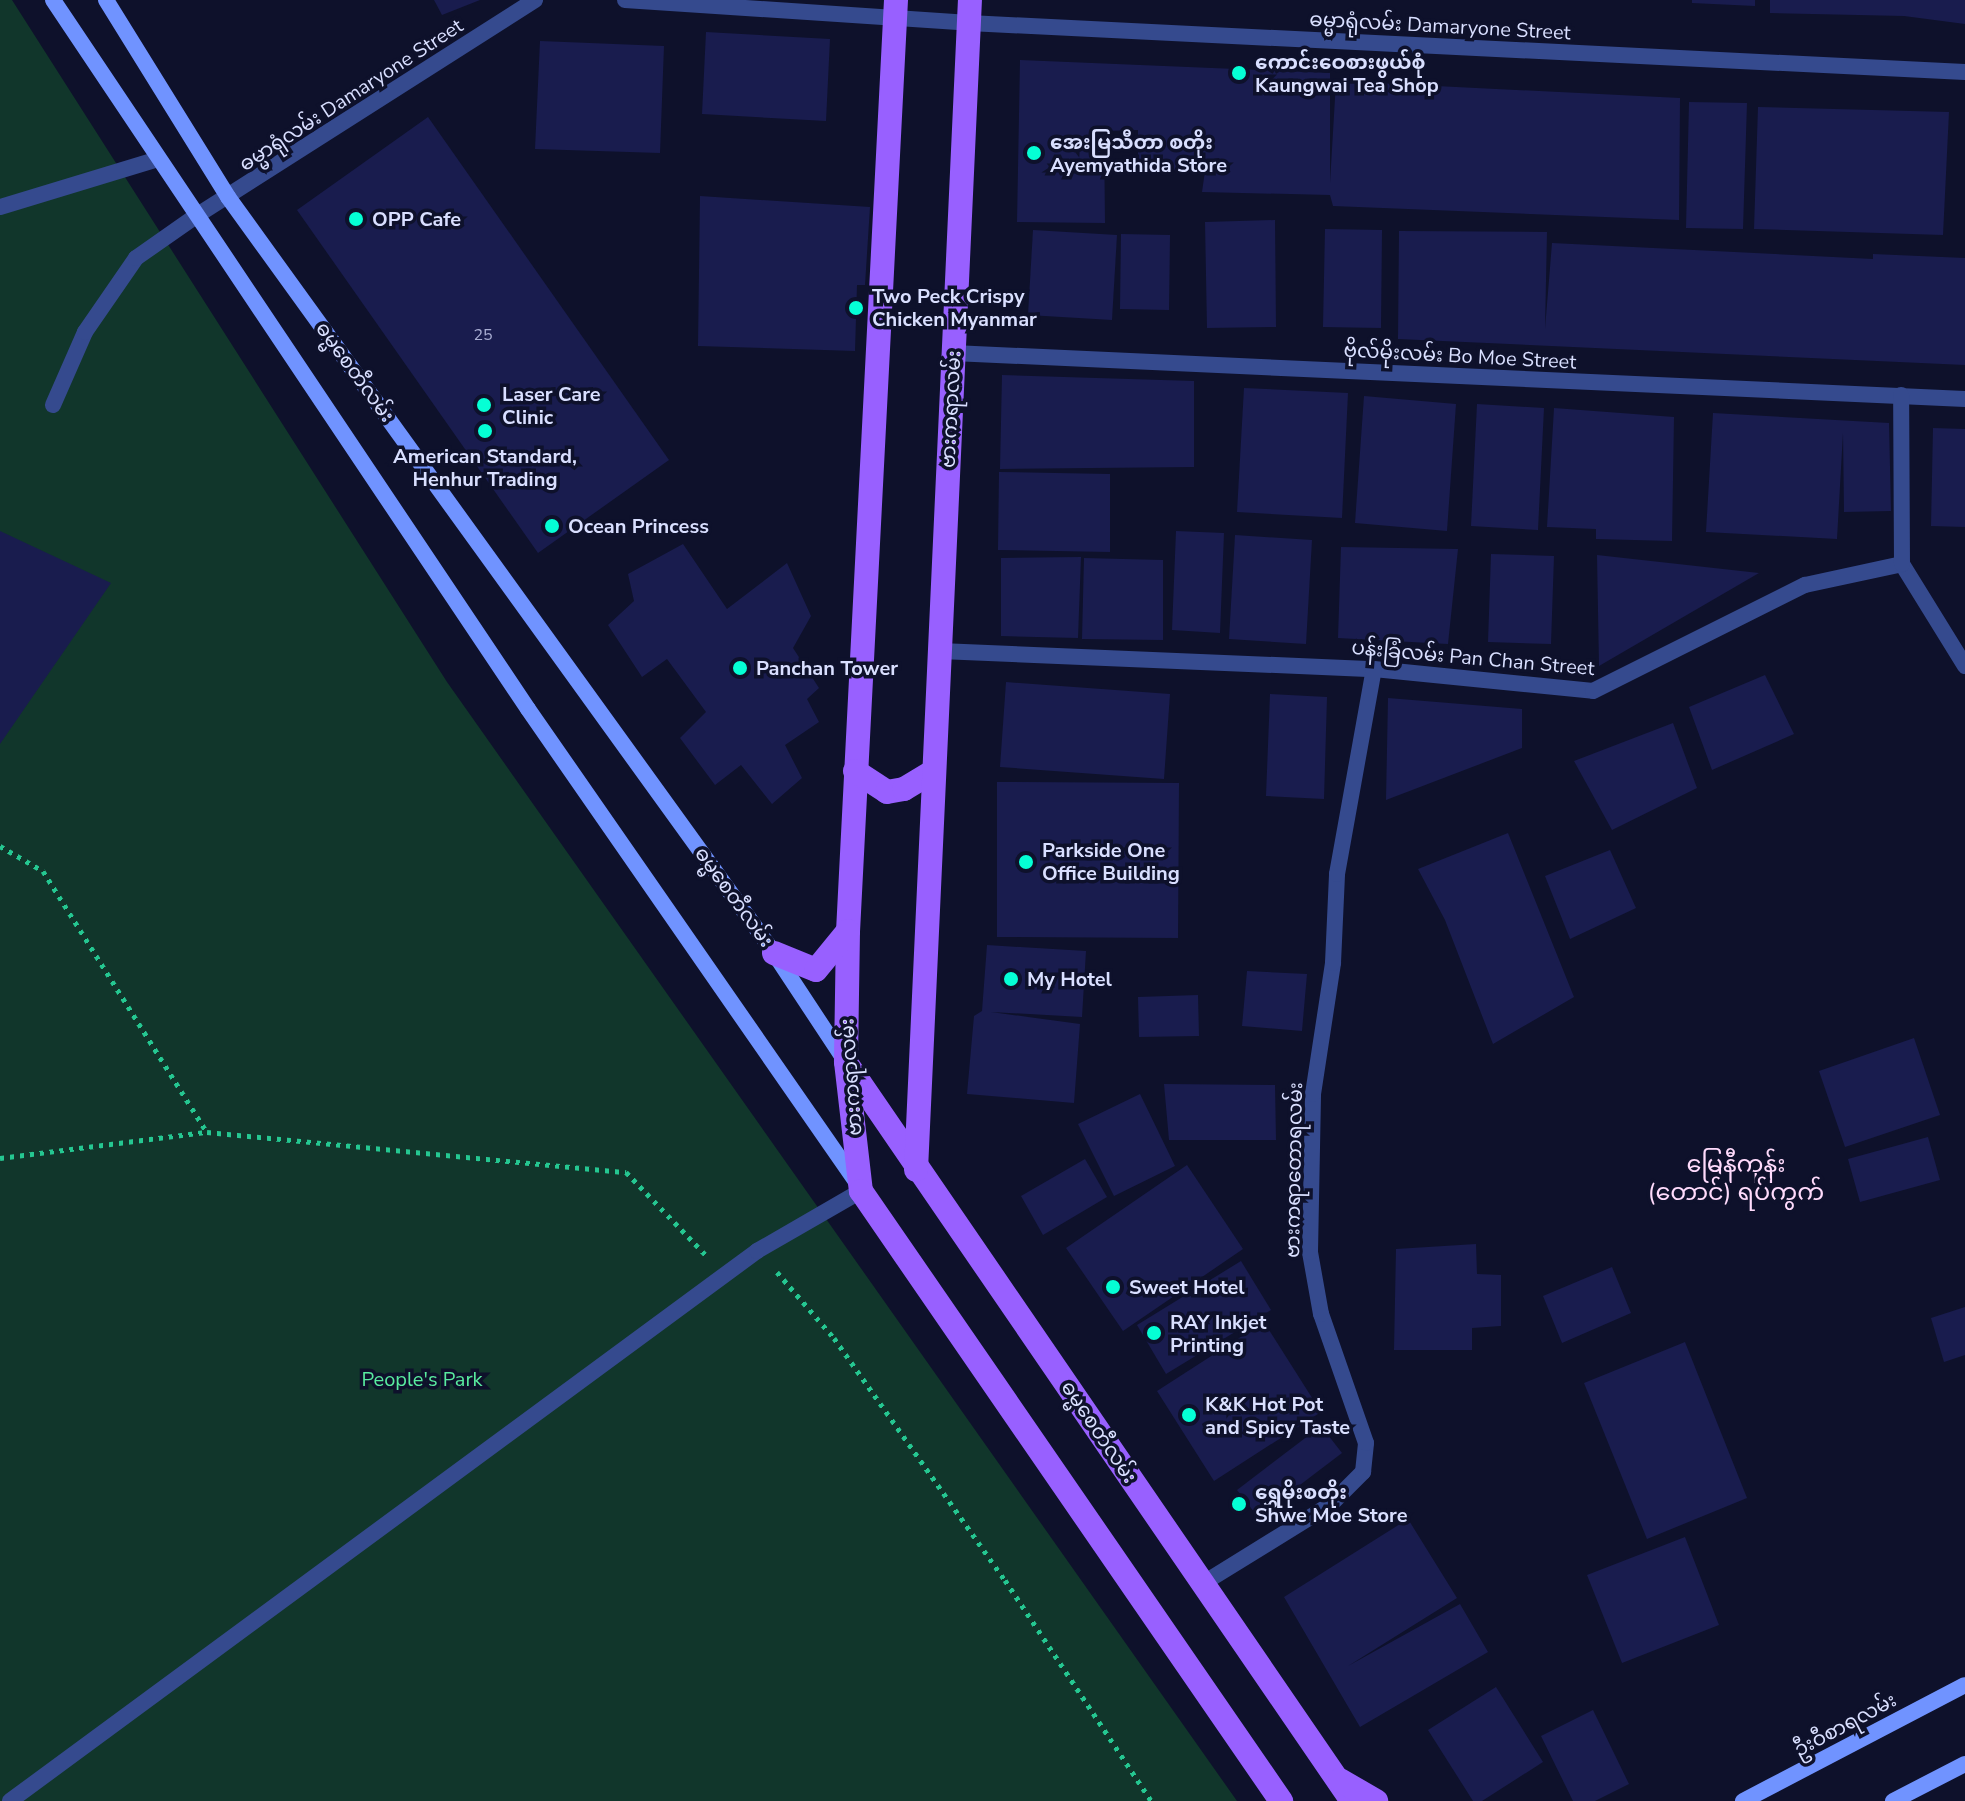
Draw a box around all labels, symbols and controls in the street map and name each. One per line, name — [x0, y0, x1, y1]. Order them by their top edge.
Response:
street label: ဓမ္မာရုံလမ်း Damaryone Street — [1309, 7, 1571, 45]
street label: ဓမ္မာရုံလမ်း Damaryone Street — [235, 14, 467, 176]
place label: ကောင်းဝေစားဖွယ်စုံ Kaungwai Tea Shop — [1255, 50, 1439, 97]
marker: ကောင်းဝေစားဖွယ်စုံ Kaungwai Tea Shop — [1230, 64, 1248, 82]
place label: အေးမြသီတာ စတိုး Ayemyathida Store — [1050, 130, 1227, 177]
marker: အေးမြသီတာ စတိုး Ayemyathida Store — [1025, 144, 1043, 162]
place label: OPP Cafe — [372, 207, 461, 231]
marker: OPP Cafe — [347, 210, 365, 228]
place label: Two Peck Crispy Chicken Myanmar — [872, 284, 1037, 331]
marker: Two Peck Crispy Chicken Myanmar — [847, 299, 865, 317]
street label: ဓမ္မစေတီလမ်း — [311, 317, 399, 427]
house number: 25 — [473, 325, 493, 345]
street label: ဗိုလ်မိုးလမ်း Bo Moe Street — [1343, 338, 1577, 374]
street label: ဗားကရာလမ်း — [936, 350, 966, 468]
place label: Laser Care Clinic — [502, 382, 601, 429]
marker: Laser Care Clinic — [473, 394, 495, 416]
marker: American Standard, Henhur Trading — [476, 422, 494, 440]
place label: American Standard, Henhur Trading — [393, 444, 577, 491]
place label: Ocean Princess — [568, 514, 709, 538]
marker: Ocean Princess — [543, 517, 561, 535]
street label: ပန်းခြံလမ်း Pan Chan Street — [1351, 635, 1595, 681]
place label: Panchan Tower — [756, 656, 898, 680]
marker: Panchan Tower — [731, 659, 749, 677]
place label: Parkside One Office Building — [1042, 838, 1180, 885]
street label: ဓမ္မစေတီလမ်း — [690, 842, 778, 952]
marker: Parkside One Office Building — [1017, 853, 1035, 871]
place label: My Hotel — [1027, 967, 1112, 991]
marker: My Hotel — [1002, 970, 1020, 988]
street label: ဗားကရာလမ်း — [835, 1017, 867, 1137]
street label: ဗားကရာတောရလမ်း — [1280, 1082, 1308, 1258]
district label: မြေနီကုန်း (တောင်) ရပ်ကွက် — [1648, 1151, 1824, 1207]
place label: Sweet Hotel — [1129, 1275, 1245, 1299]
marker: Sweet Hotel — [1104, 1278, 1122, 1296]
place label: RAY Inkjet Printing — [1170, 1310, 1266, 1357]
marker: RAY Inkjet Printing — [1145, 1324, 1163, 1342]
park label: People's Park — [361, 1367, 483, 1391]
street label: ဓမ္မစေတီလမ်း — [1056, 1376, 1142, 1488]
place label: K&K Hot Pot and Spicy Taste — [1205, 1392, 1350, 1439]
marker: K&K Hot Pot and Spicy Taste — [1180, 1406, 1198, 1424]
place label: ရွှေမိုးစတိုး Shwe Moe Store — [1255, 1480, 1408, 1527]
marker: ရွှေမိုးစတိုး Shwe Moe Store — [1230, 1495, 1248, 1513]
street label: ဦးဝီစာရလမ်း — [1790, 1688, 1900, 1762]

